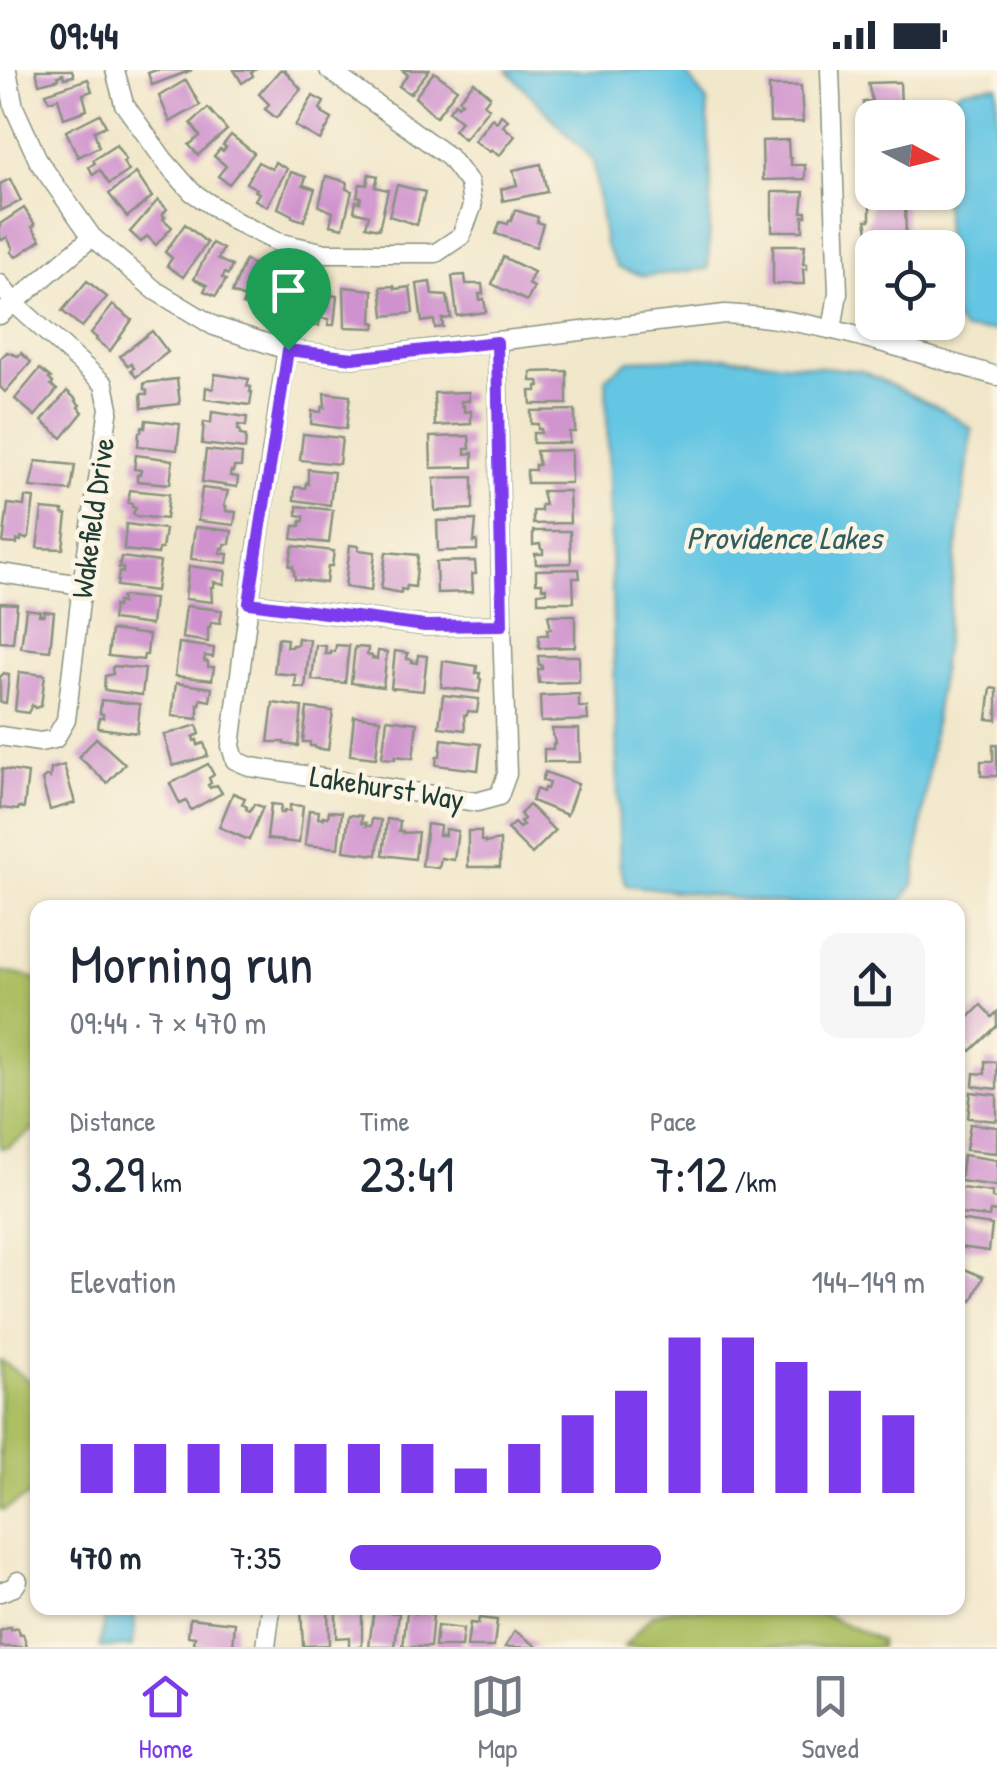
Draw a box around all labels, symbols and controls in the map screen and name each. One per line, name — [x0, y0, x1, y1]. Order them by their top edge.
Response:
text: 09:44 — [50, 9, 118, 61]
north arrow — [855, 100, 965, 210]
map controls — [855, 100, 965, 340]
button: locate — [855, 230, 965, 340]
pin — [246, 248, 331, 351]
icon: arrive — [261, 263, 316, 318]
street label: Wakefield Drive — [61, 435, 123, 601]
water label: Providence Lakes — [686, 516, 884, 559]
street label: Lakehurst Way — [307, 755, 467, 819]
text: Morning run — [70, 926, 313, 1000]
button: share — [820, 933, 925, 1038]
text: 09:44 · 7 × 470 m — [70, 1001, 266, 1044]
text: Distance — [70, 1102, 156, 1140]
text: Time — [360, 1102, 410, 1140]
text: Pace — [650, 1102, 696, 1140]
text: 3.29 — [70, 1140, 145, 1208]
text: 23:41 — [360, 1140, 454, 1208]
text: 7:12 — [650, 1140, 728, 1208]
text: km — [145, 1163, 182, 1201]
text: /km — [728, 1163, 777, 1201]
text: Elevation — [70, 1260, 176, 1303]
text: 144–149 m — [811, 1260, 925, 1303]
text: 470 m — [70, 1536, 141, 1579]
text: 7:35 — [230, 1536, 281, 1579]
tab: Home — [138, 1669, 193, 1767]
tab: Map — [470, 1669, 525, 1767]
tab: Saved — [802, 1669, 859, 1767]

